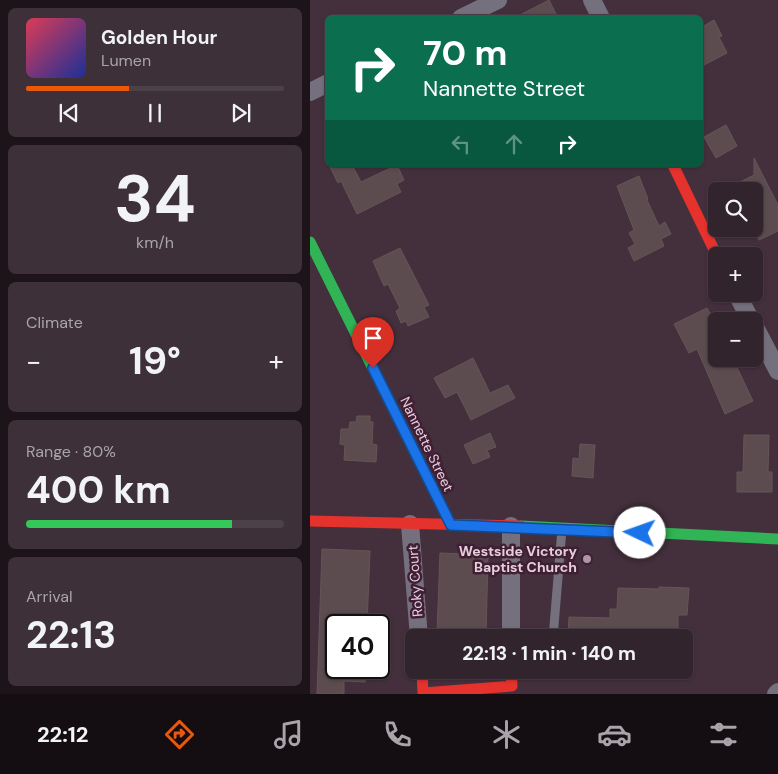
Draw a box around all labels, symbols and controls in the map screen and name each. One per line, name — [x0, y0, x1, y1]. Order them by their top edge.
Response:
text: Golden Hour — [101, 25, 217, 50]
text: 70 m — [423, 30, 507, 76]
icon: right — [340, 35, 405, 100]
text: Lumen — [101, 50, 151, 71]
text: Nannette Street — [423, 74, 585, 103]
icon: previous — [55, 99, 83, 127]
icon: pause — [141, 99, 169, 127]
icon: next — [227, 99, 255, 127]
icon: left — [447, 130, 475, 158]
icon: ahead — [500, 130, 528, 158]
icon: right — [553, 130, 581, 158]
text: 34 — [114, 157, 196, 241]
map controls — [708, 182, 763, 367]
button: search — [708, 182, 763, 237]
text: km/h — [136, 232, 174, 253]
button: + — [708, 247, 763, 302]
text: Climate — [26, 312, 83, 333]
button: − — [708, 312, 763, 367]
pin — [352, 317, 394, 368]
icon: arrive — [359, 324, 387, 352]
text: 19° — [129, 336, 181, 386]
text: − — [26, 343, 41, 380]
text: + — [269, 343, 284, 380]
street label: Nannette Street — [396, 394, 458, 494]
text: Range · 80% — [26, 441, 116, 462]
text: 400 km — [26, 465, 171, 515]
position arrow — [613, 506, 665, 558]
place label: Westside Victory Baptist Church — [459, 542, 578, 576]
street label: Roky Court — [404, 545, 426, 617]
marker: Westside Victory Baptist Church — [581, 553, 593, 565]
text: Arrival — [26, 586, 73, 607]
text: 22:13 — [26, 610, 116, 660]
speed limit sign: 40 — [325, 614, 390, 679]
text: 22:13 · 1 min · 140 m — [462, 641, 636, 666]
icon: directions — [162, 717, 197, 752]
icon: music — [271, 717, 306, 752]
icon: phone — [380, 717, 415, 752]
icon: climate — [489, 717, 524, 752]
icon: car — [597, 717, 632, 752]
icon: filters — [706, 717, 741, 752]
text: 22:12 — [37, 720, 89, 749]

